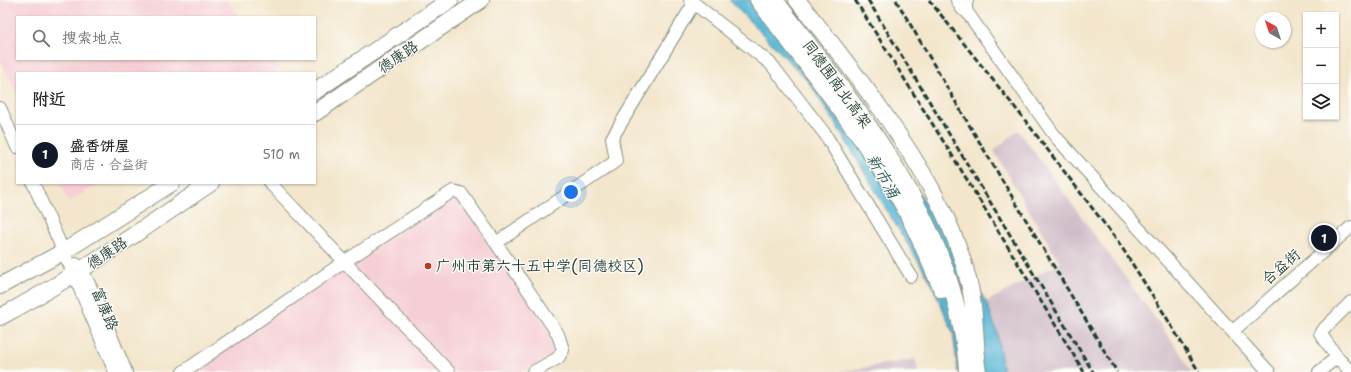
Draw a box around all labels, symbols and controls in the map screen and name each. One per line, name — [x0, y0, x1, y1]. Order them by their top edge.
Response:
north arrow — [1255, 12, 1291, 48]
map controls — [1303, 12, 1339, 120]
button: + — [1303, 12, 1339, 48]
search box — [16, 16, 316, 60]
icon: search — [30, 27, 52, 49]
text: 搜索地点 — [62, 28, 122, 48]
street label: 德康路 — [374, 36, 422, 78]
street label: 同德围南北高架 — [798, 36, 876, 132]
button: − — [1303, 48, 1339, 84]
button: layers — [1303, 84, 1339, 120]
text: 附近 — [32, 88, 66, 110]
text: 盛香饼屋 — [70, 136, 130, 156]
text: 1 — [42, 146, 48, 163]
text: 510 m — [263, 146, 300, 163]
water label: 新市涌 — [862, 150, 905, 203]
text: 商店 · 合益街 — [70, 156, 148, 173]
your location — [561, 182, 581, 202]
pin: 1 — [1311, 223, 1337, 253]
street label: 德康路 — [83, 232, 131, 274]
street label: 合益街 — [1257, 245, 1305, 289]
place label: 广州市第六十五中学(同德校区) — [436, 256, 644, 276]
marker: 广州市第六十五中学(同德校区) — [423, 261, 433, 271]
street label: 富康路 — [87, 284, 123, 334]

